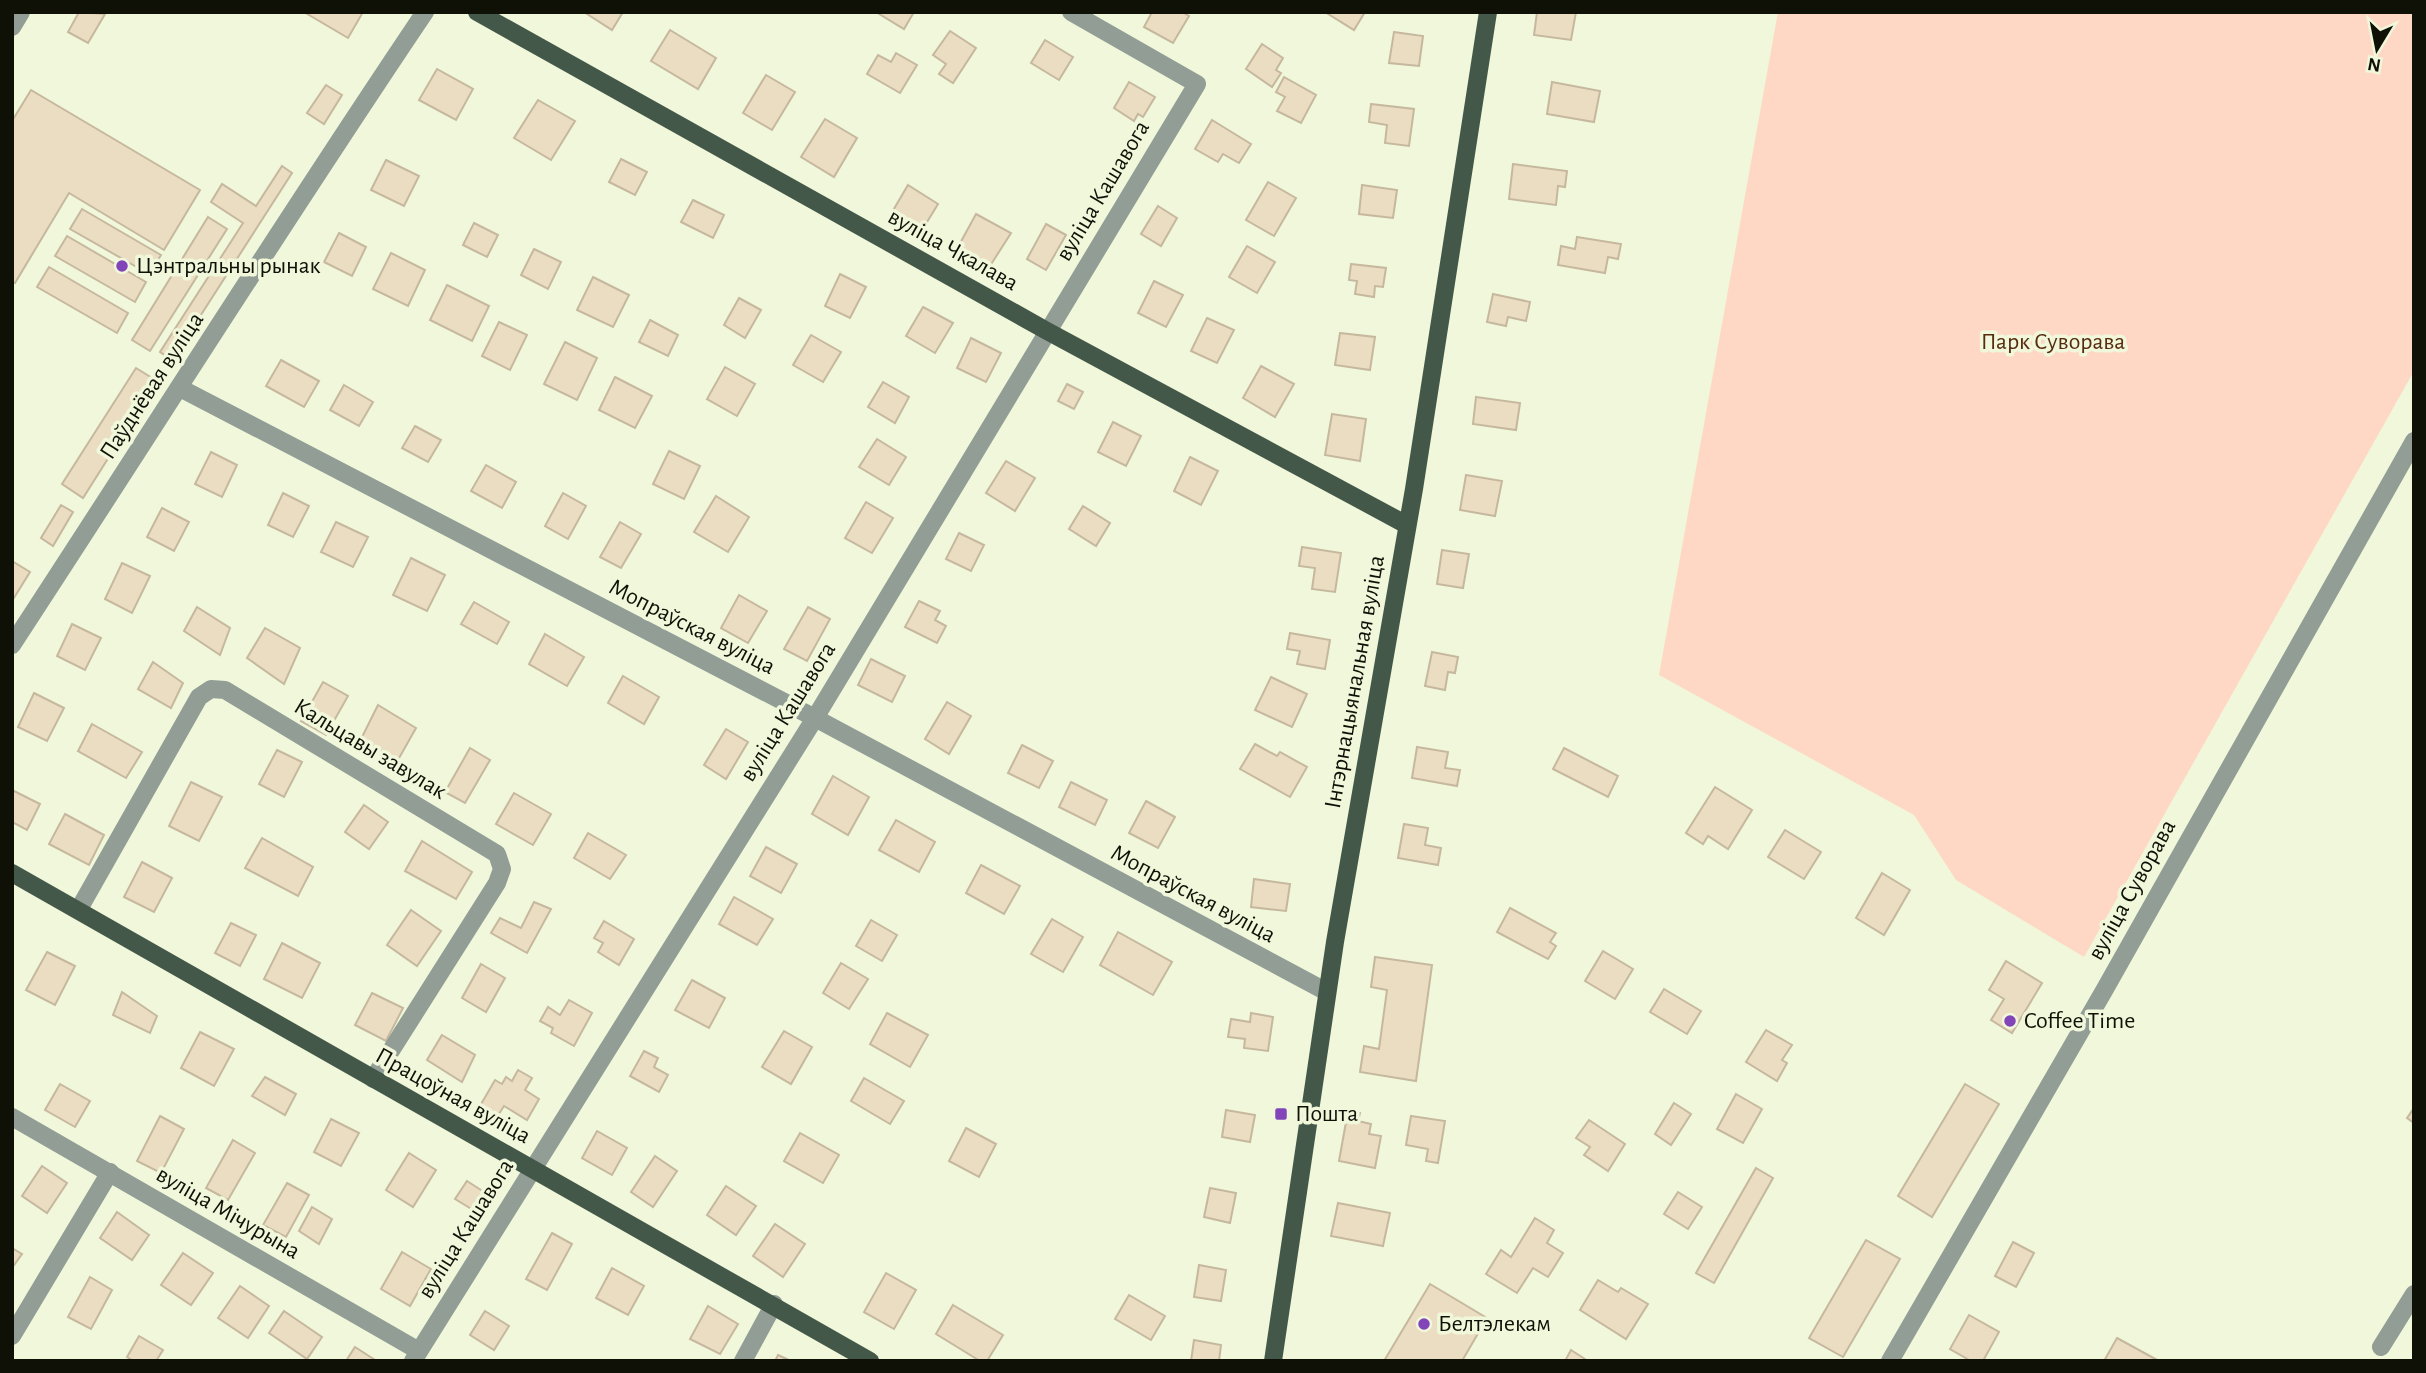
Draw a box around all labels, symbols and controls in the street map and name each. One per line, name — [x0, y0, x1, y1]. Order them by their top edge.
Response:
north arrow — [2342, 14, 2412, 84]
text: N — [2366, 54, 2382, 75]
street label: вуліца Кашавога — [1052, 117, 1154, 265]
street label: вуліца Чкалава — [884, 204, 1022, 296]
place label: Цэнтральны рынак — [136, 254, 321, 278]
marker: Цэнтральны рынак — [114, 258, 130, 274]
street label: Паўднёвая вуліца — [96, 308, 208, 464]
park label: Парк Суворава — [1981, 330, 2125, 354]
street label: Інтэрнацыянальная вуліца — [1321, 553, 1389, 811]
street label: Мопраўская вуліца — [605, 575, 779, 679]
street label: вуліца Кашавога — [736, 638, 840, 786]
street label: Кальцавы завулак — [290, 694, 450, 804]
street label: вуліца Суворава — [2084, 816, 2180, 964]
street label: Мопраўская вуліца — [1107, 840, 1279, 948]
place label: Coffee Time — [2024, 1009, 2135, 1033]
marker: Coffee Time — [2002, 1013, 2018, 1029]
street label: Працоўная вуліца — [371, 1043, 535, 1149]
place label: Пошта — [1295, 1102, 1358, 1126]
marker: Пошта — [1273, 1106, 1289, 1122]
street label: вуліца Кашавога — [414, 1155, 518, 1303]
street label: вуліца Мічурына — [152, 1162, 304, 1264]
place label: Белтэлекам — [1438, 1312, 1551, 1336]
marker: Белтэлекам — [1416, 1316, 1432, 1332]

